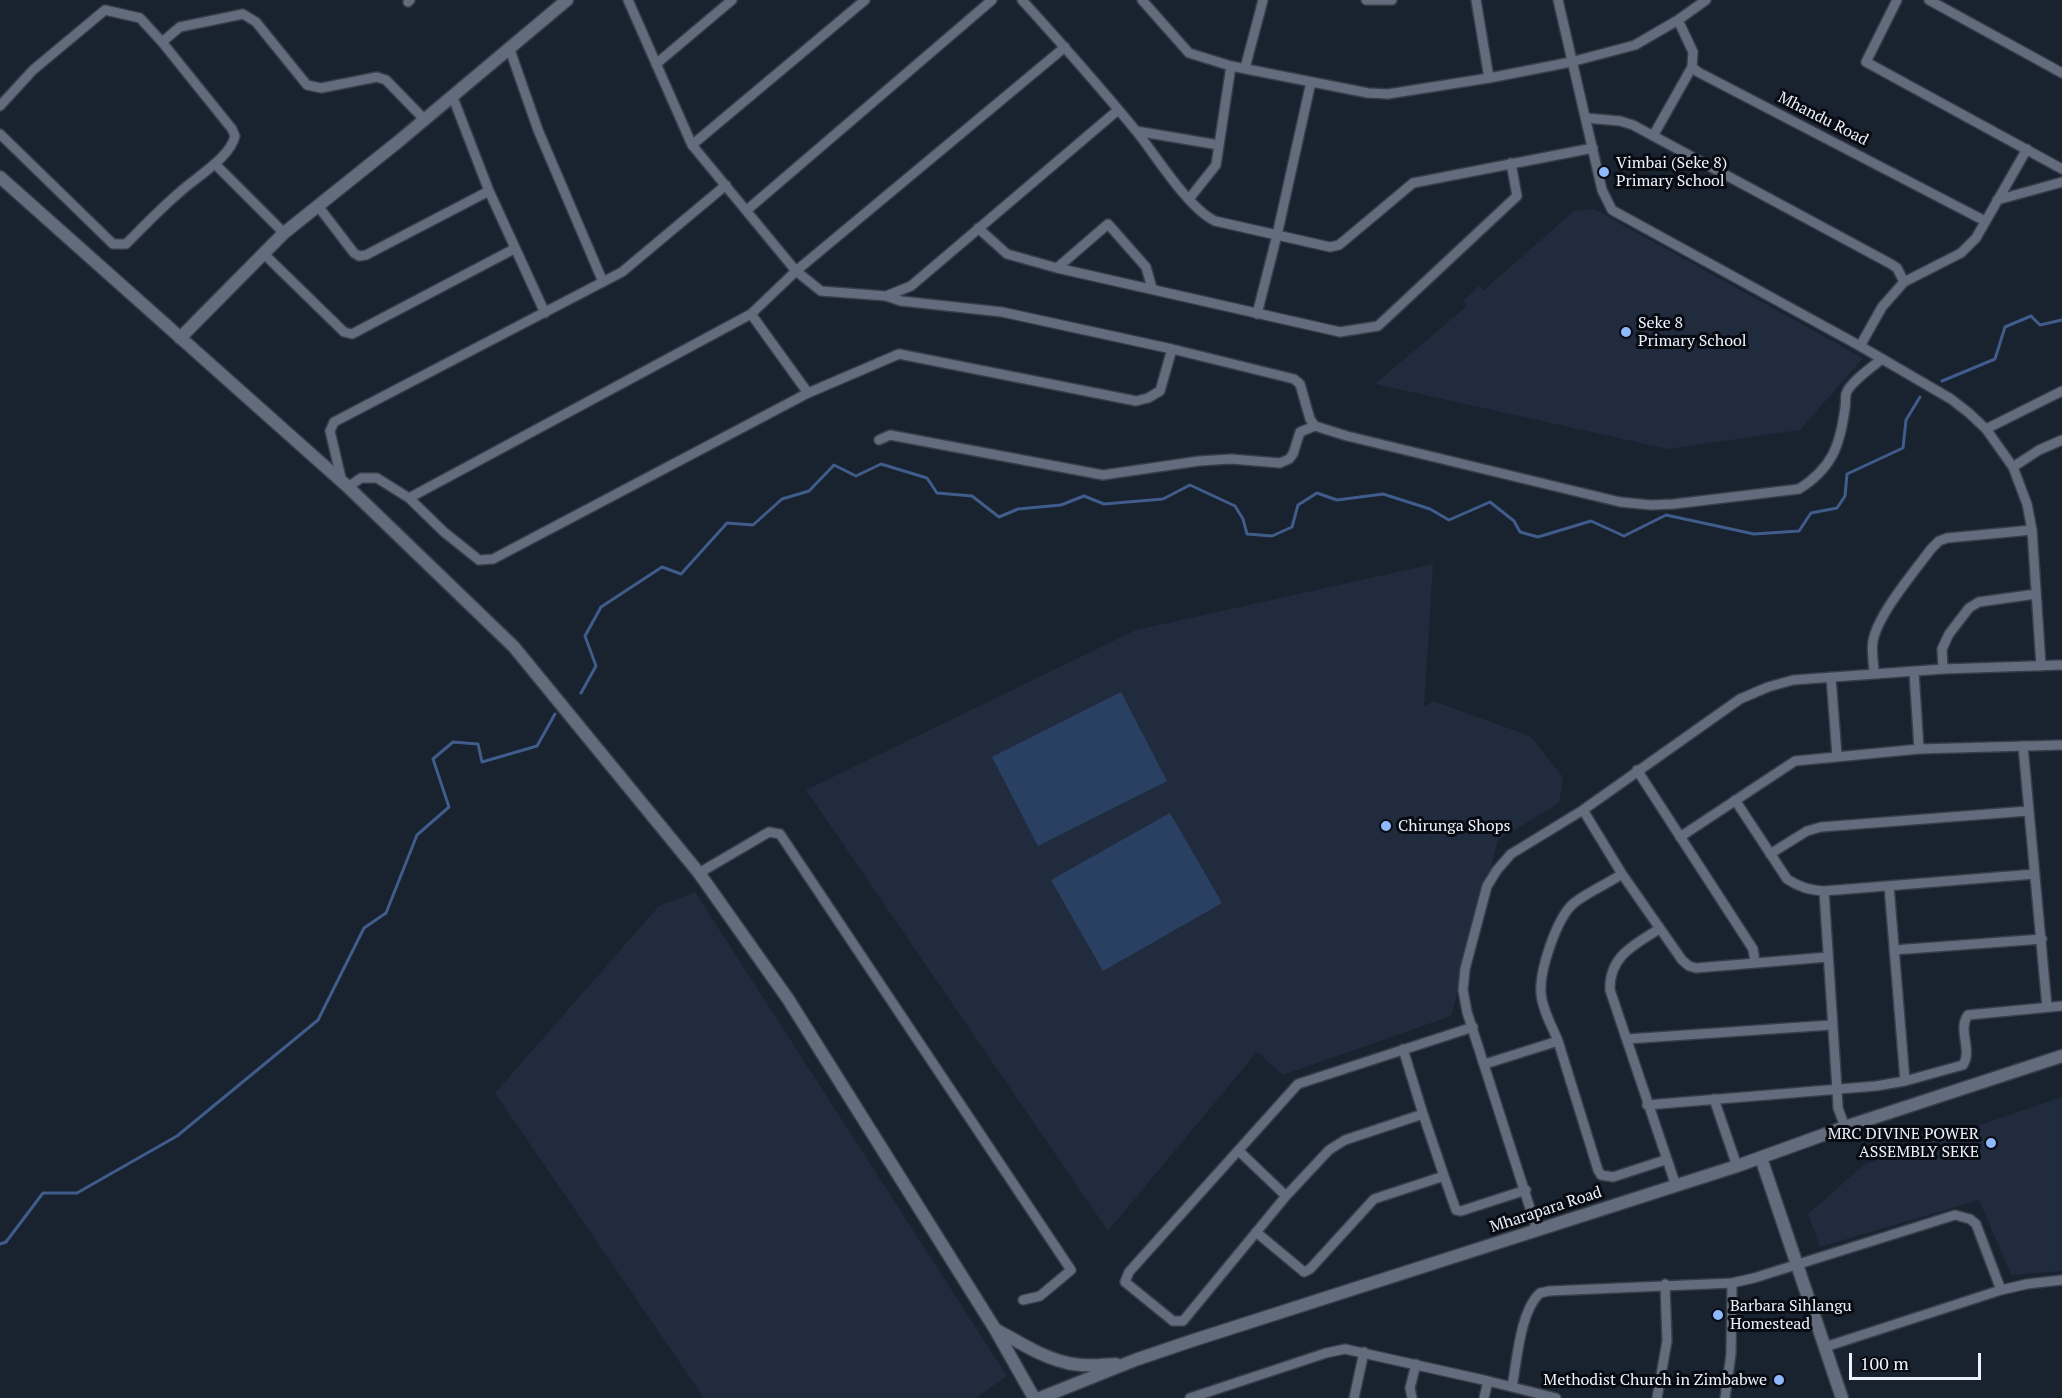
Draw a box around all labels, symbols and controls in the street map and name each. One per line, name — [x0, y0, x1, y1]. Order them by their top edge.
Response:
street label: Mhandu Road — [1775, 88, 1871, 150]
place label: Vimbai (Seke 8) Primary School — [1616, 153, 1727, 191]
marker: Vimbai (Seke 8) Primary School — [1597, 165, 1611, 179]
place label: Seke 8 Primary School — [1638, 313, 1747, 351]
marker: Seke 8 Primary School — [1619, 325, 1633, 339]
place label: Chirunga Shops — [1398, 816, 1511, 836]
marker: Chirunga Shops — [1379, 819, 1393, 833]
place label: MRC DIVINE POWER ASSEMBLY SEKE — [1828, 1124, 1979, 1162]
marker: MRC DIVINE POWER ASSEMBLY SEKE — [1984, 1136, 1998, 1150]
street label: Mharapara Road — [1488, 1183, 1604, 1237]
place label: Barbara Sihlangu Homestead — [1730, 1296, 1852, 1334]
marker: Barbara Sihlangu Homestead — [1711, 1308, 1725, 1322]
scale bar — [1852, 1341, 1984, 1379]
text: 100 m — [1860, 1351, 1909, 1375]
place label: Methodist Church in Zimbabwe — [1543, 1370, 1767, 1390]
marker: Methodist Church in Zimbabwe — [1772, 1373, 1786, 1387]

